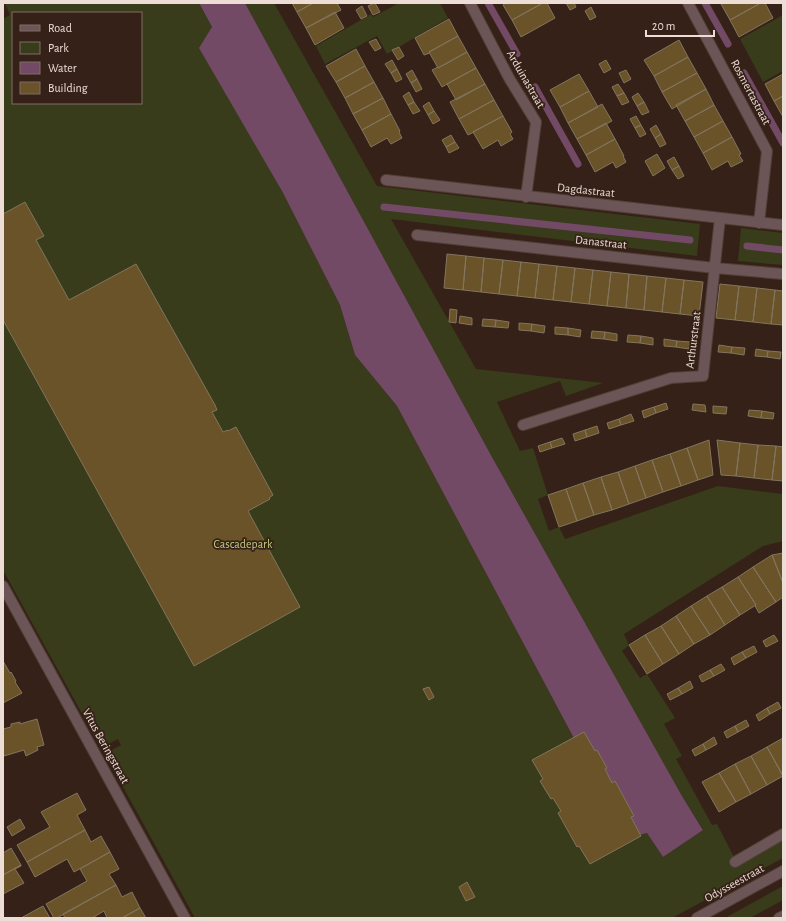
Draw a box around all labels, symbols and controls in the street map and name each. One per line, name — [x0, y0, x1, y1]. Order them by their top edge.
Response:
legend — [12, 12, 142, 104]
scale bar — [646, 12, 714, 38]
text: 20 m — [652, 20, 675, 32]
text: Road — [48, 22, 72, 34]
text: Park — [48, 42, 69, 54]
street label: Arduinastraat — [505, 48, 547, 110]
street label: Rosmertastraat — [729, 57, 773, 127]
text: Water — [48, 62, 77, 74]
text: Building — [48, 82, 88, 94]
street label: Dagdastraat — [557, 181, 616, 199]
street label: Danastraat — [575, 233, 628, 251]
street label: Arthurstraat — [684, 311, 702, 369]
park label: Cascadepark — [214, 538, 273, 550]
street label: Vitus Beringstraat — [80, 707, 132, 786]
street label: Odysseestraat — [702, 862, 766, 905]

